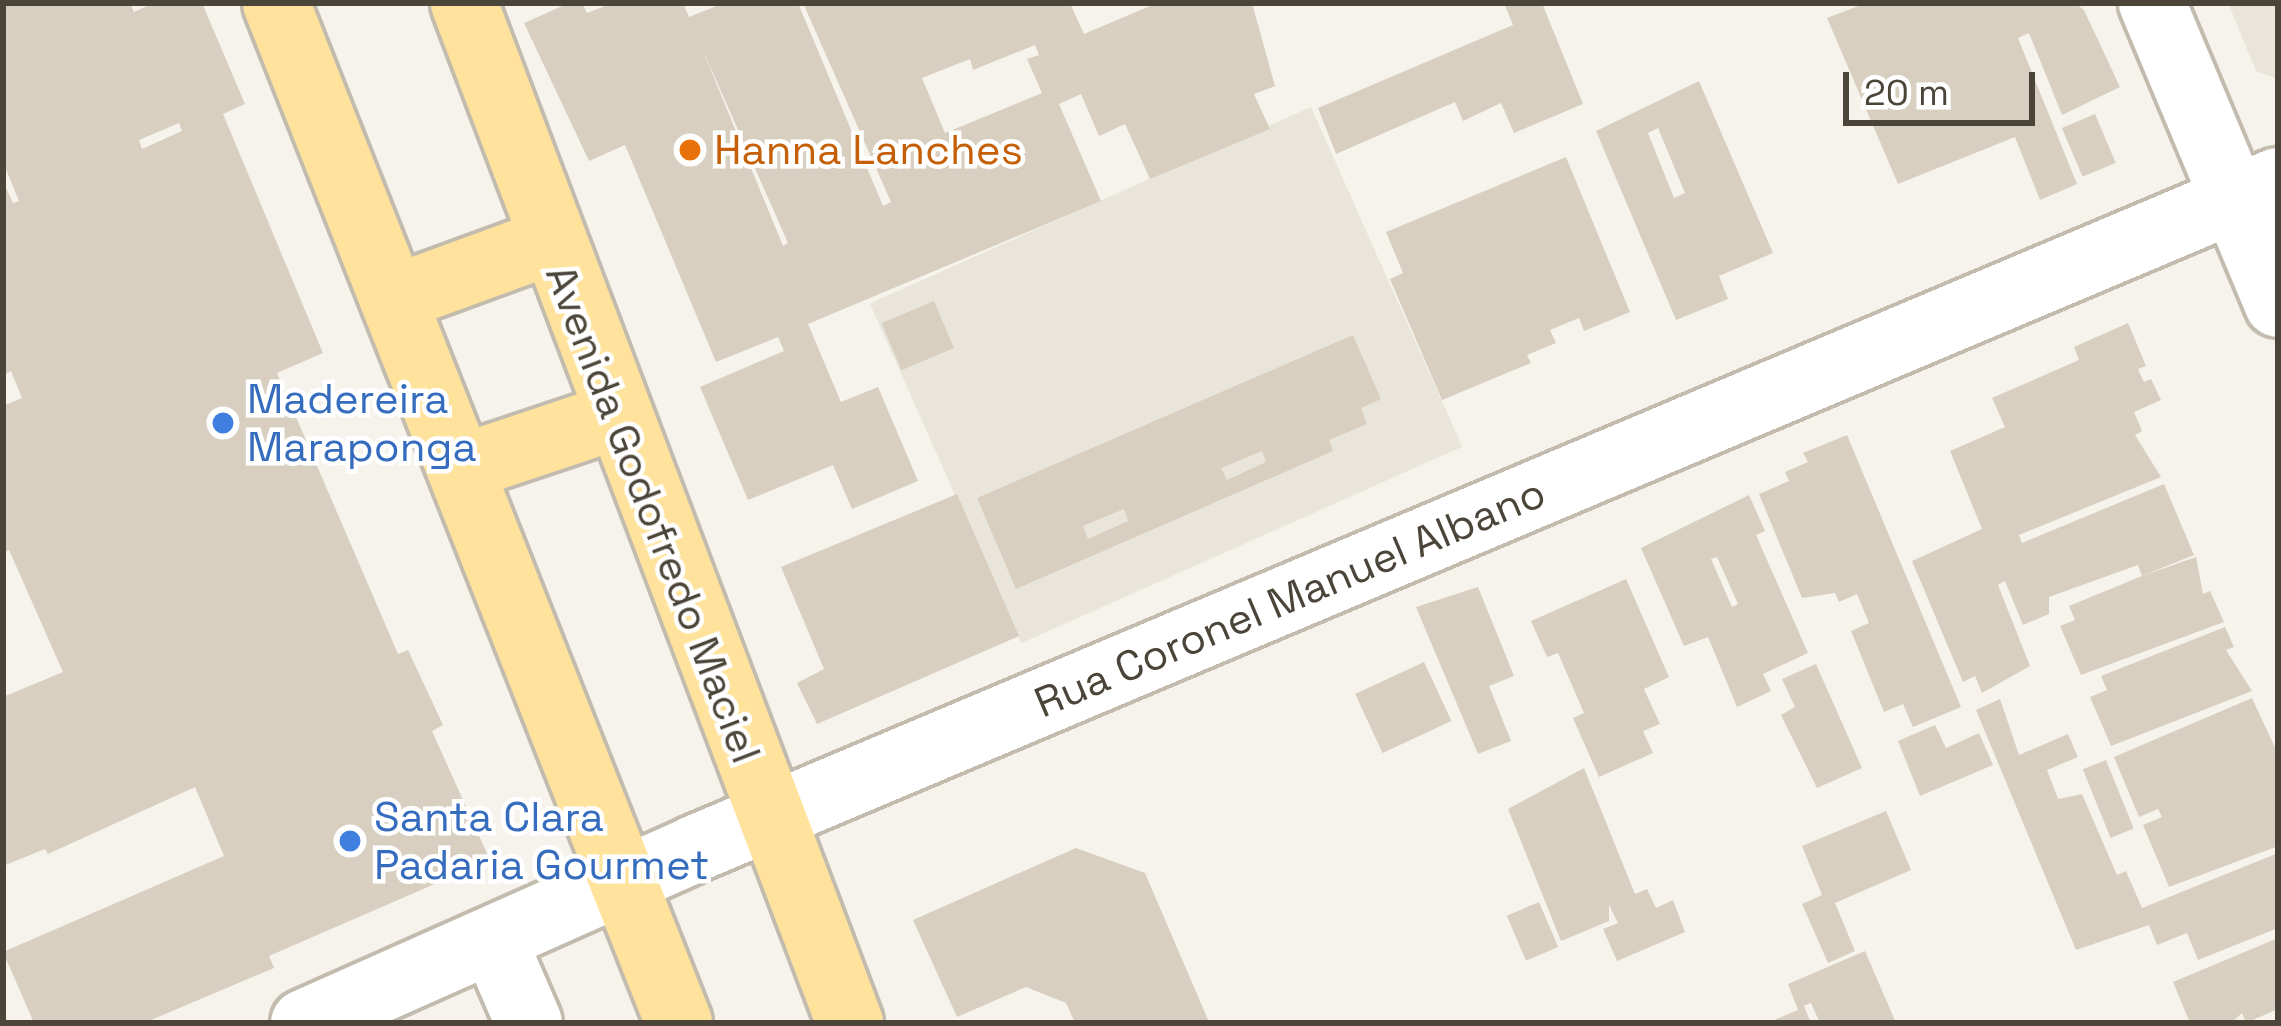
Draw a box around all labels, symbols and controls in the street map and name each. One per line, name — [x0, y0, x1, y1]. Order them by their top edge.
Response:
scale bar — [1849, 48, 2041, 122]
text: 20 m — [1864, 70, 1949, 116]
place label: Hanna Lanches — [714, 125, 1023, 175]
marker: Hanna Lanches — [677, 137, 703, 163]
street label: Avenida Godofredo Maciel — [535, 258, 771, 770]
place label: Madereira Maraponga — [247, 374, 477, 472]
marker: Madereira Maraponga — [210, 410, 236, 436]
street label: Rua Coronel Manuel Albano — [1027, 467, 1553, 729]
place label: Santa Clara Padaria Gourmet — [374, 792, 709, 890]
marker: Santa Clara Padaria Gourmet — [337, 828, 363, 854]

